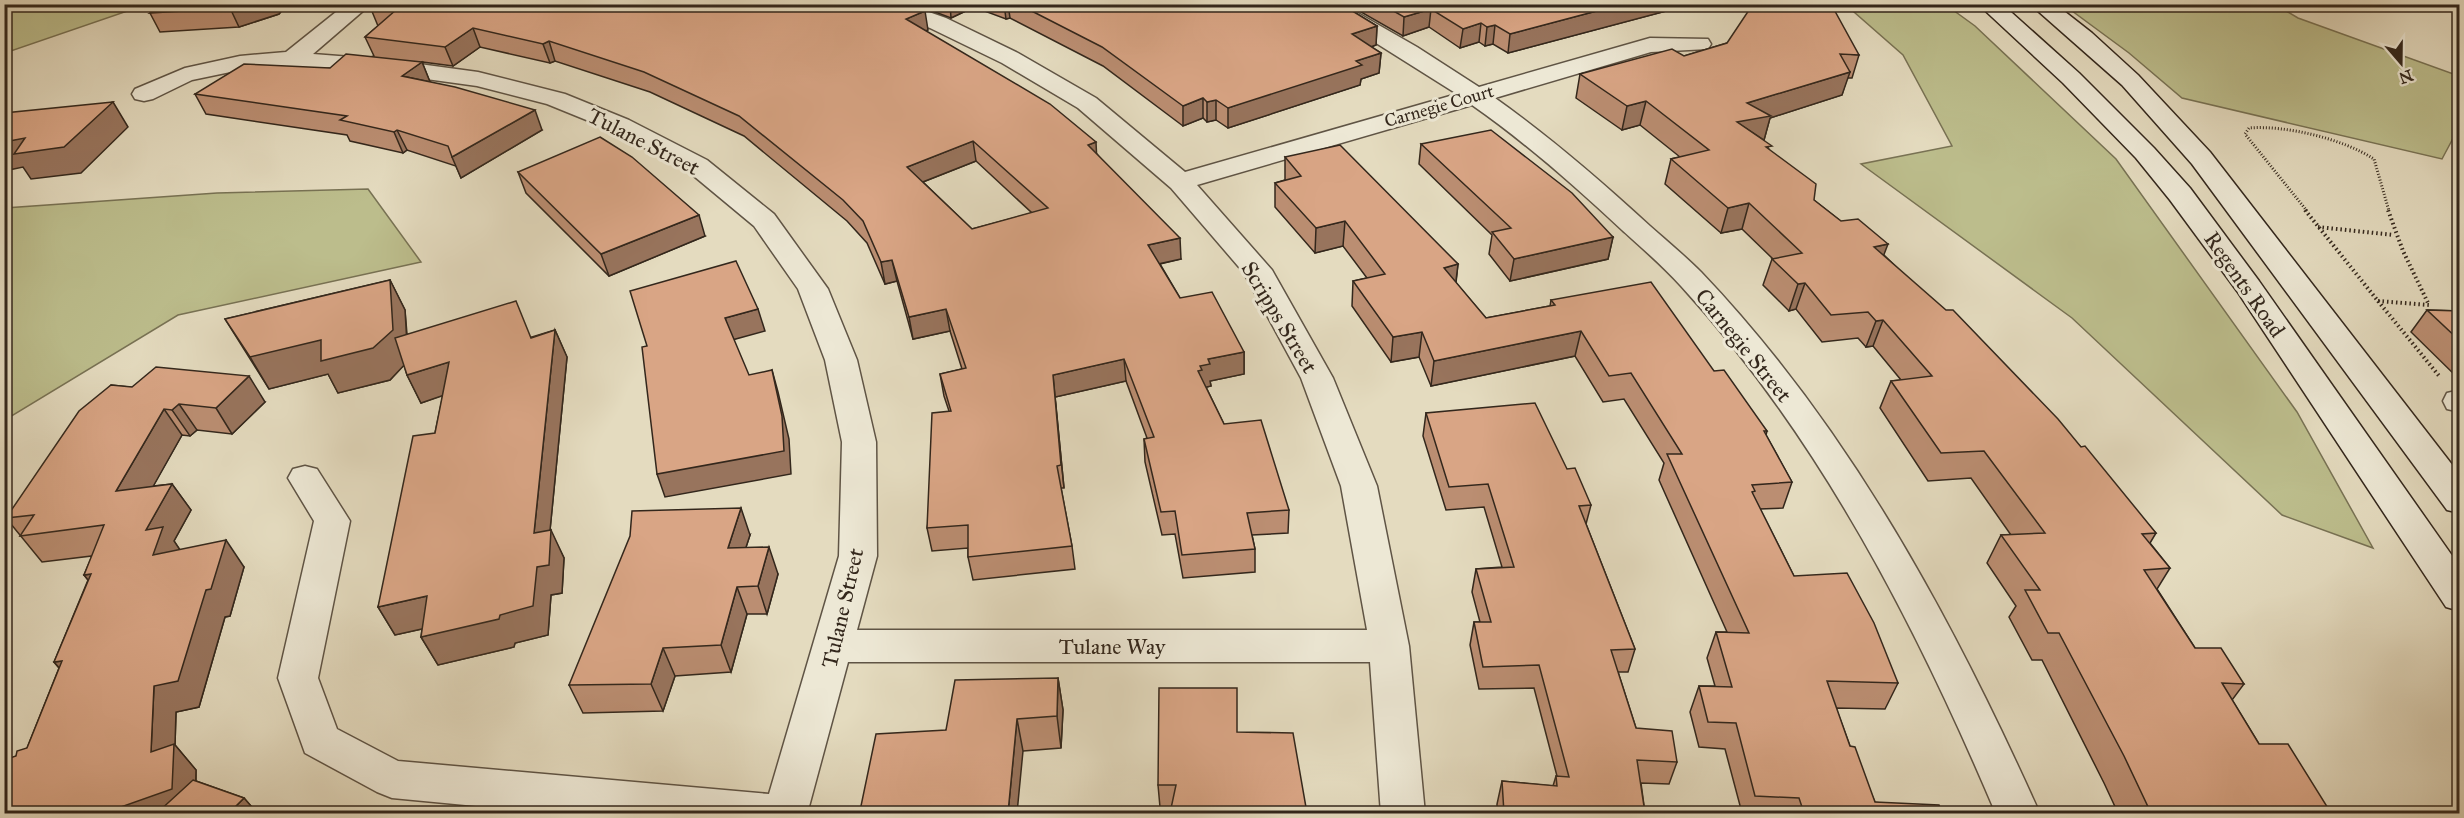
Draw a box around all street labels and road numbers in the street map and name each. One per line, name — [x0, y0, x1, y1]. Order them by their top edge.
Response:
street label: Carnegie Court — [1382, 80, 1497, 133]
street label: Tulane Street — [583, 102, 705, 181]
street label: Regents Road — [2198, 226, 2291, 342]
street label: Scripps Street — [1236, 256, 1324, 378]
street label: Carnegie Street — [1690, 283, 1798, 408]
street label: Tulane Street — [816, 545, 869, 671]
street label: Tulane Way — [1059, 633, 1166, 660]

